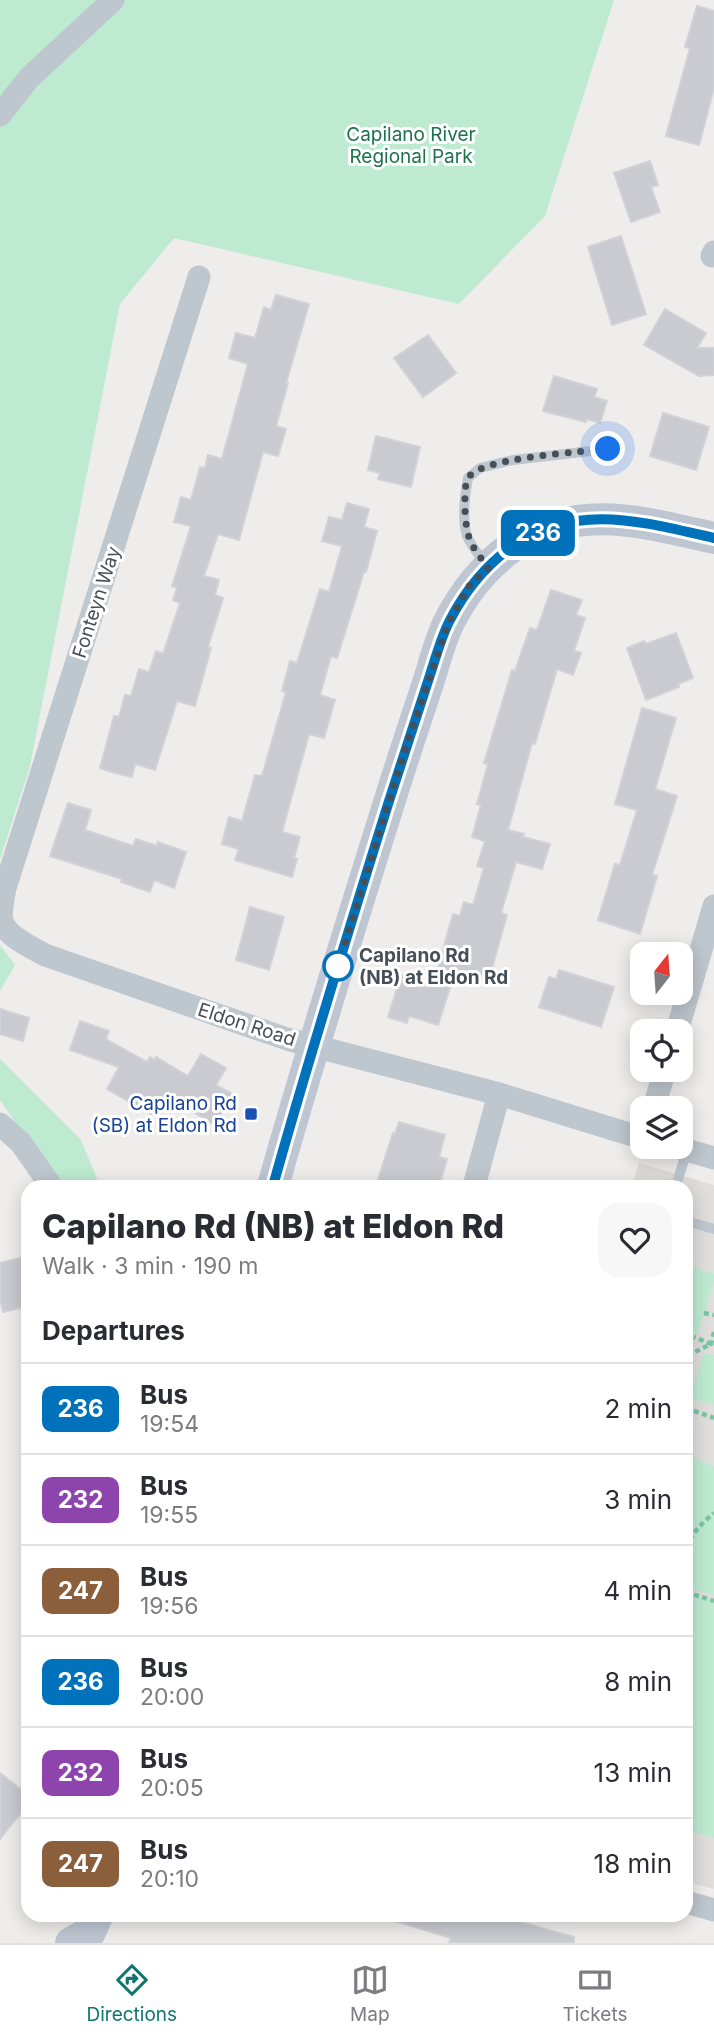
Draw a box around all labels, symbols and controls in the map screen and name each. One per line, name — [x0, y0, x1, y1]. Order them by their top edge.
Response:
park label: Capilano River Regional Park — [346, 123, 476, 168]
your location — [590, 431, 625, 466]
line badge: 236 — [498, 510, 578, 556]
text: 236 — [515, 518, 561, 547]
street label: Fonteyn Way — [68, 543, 125, 661]
north arrow — [630, 942, 693, 1004]
map controls — [630, 942, 693, 1159]
place label: Capilano Rd (NB) at Eldon Rd — [359, 944, 508, 989]
marker: Capilano Rd (NB) at Eldon Rd — [323, 951, 353, 981]
street label: Eldon Road — [195, 998, 299, 1051]
button: locate — [630, 1019, 693, 1082]
place label: Capilano Rd (SB) at Eldon Rd — [92, 1092, 237, 1137]
button: layers — [630, 1096, 693, 1159]
marker: Capilano Rd (SB) at Eldon Rd — [243, 1106, 259, 1122]
button: heart — [598, 1203, 672, 1277]
text: Capilano Rd (NB) at Eldon Rd — [42, 1206, 504, 1246]
text: Walk · 3 min · 190 m — [42, 1252, 258, 1280]
text: Departures — [42, 1315, 185, 1346]
text: Bus — [140, 1379, 188, 1410]
text: 2 min — [604, 1393, 672, 1424]
text: 236 — [57, 1394, 104, 1423]
text: 19:54 — [140, 1410, 199, 1438]
text: Bus — [140, 1470, 188, 1501]
text: 3 min — [604, 1484, 672, 1515]
text: 232 — [58, 1485, 103, 1514]
text: 19:55 — [140, 1501, 198, 1529]
text: Bus — [140, 1561, 188, 1592]
text: 4 min — [603, 1575, 672, 1606]
text: 247 — [58, 1576, 103, 1605]
text: 19:56 — [140, 1592, 199, 1620]
text: Bus — [140, 1652, 188, 1683]
text: 8 min — [604, 1666, 672, 1697]
text: 236 — [57, 1667, 104, 1696]
text: 20:00 — [140, 1683, 204, 1711]
text: Bus — [140, 1743, 188, 1774]
text: 13 min — [594, 1757, 672, 1788]
text: 232 — [58, 1758, 103, 1787]
text: 20:05 — [140, 1774, 204, 1802]
text: Bus — [140, 1834, 188, 1865]
text: 18 min — [594, 1848, 672, 1879]
text: 247 — [58, 1849, 103, 1878]
text: 20:10 — [140, 1865, 199, 1893]
tab: Directions — [87, 1961, 177, 2026]
tab: Map — [350, 1961, 390, 2026]
tab: Tickets — [563, 1961, 627, 2026]

